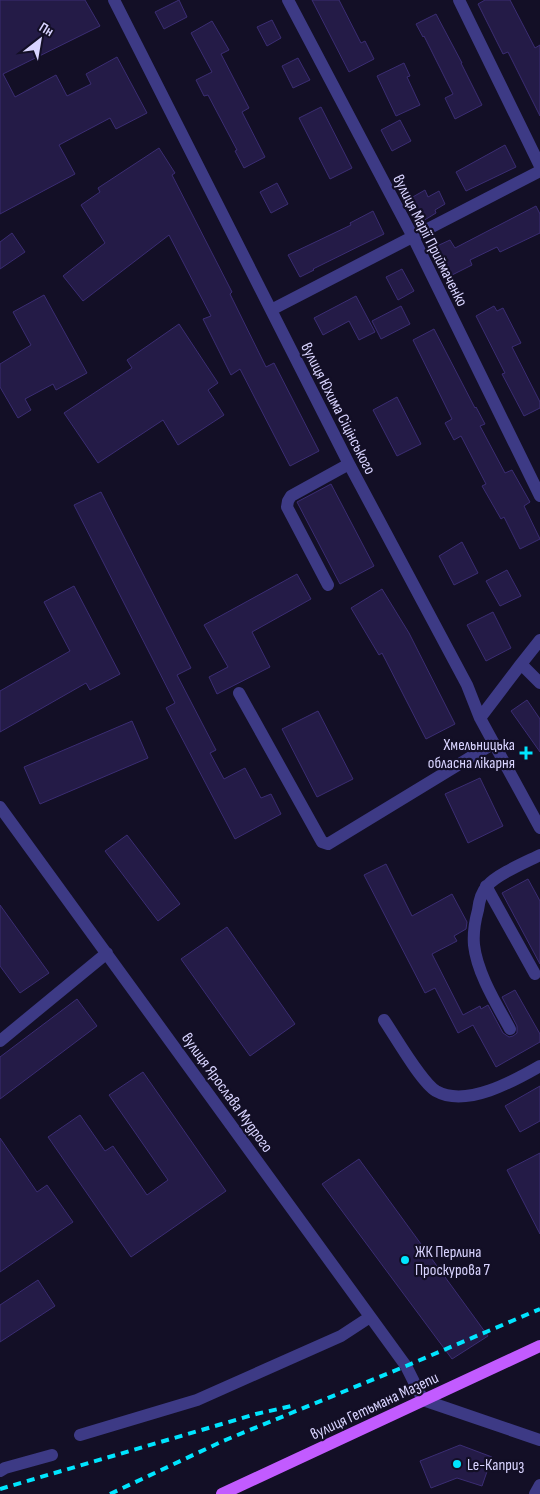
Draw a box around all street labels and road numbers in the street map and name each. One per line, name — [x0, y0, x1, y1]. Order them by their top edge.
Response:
street label: вулиця Марії Приймаченко — [388, 172, 471, 310]
street label: вулиця Юхима Сіцінського — [296, 340, 379, 478]
street label: вулиця Ярослава Мудрого — [177, 1029, 276, 1156]
street label: вулиця Гетьмана Мазепи — [308, 1368, 442, 1444]

